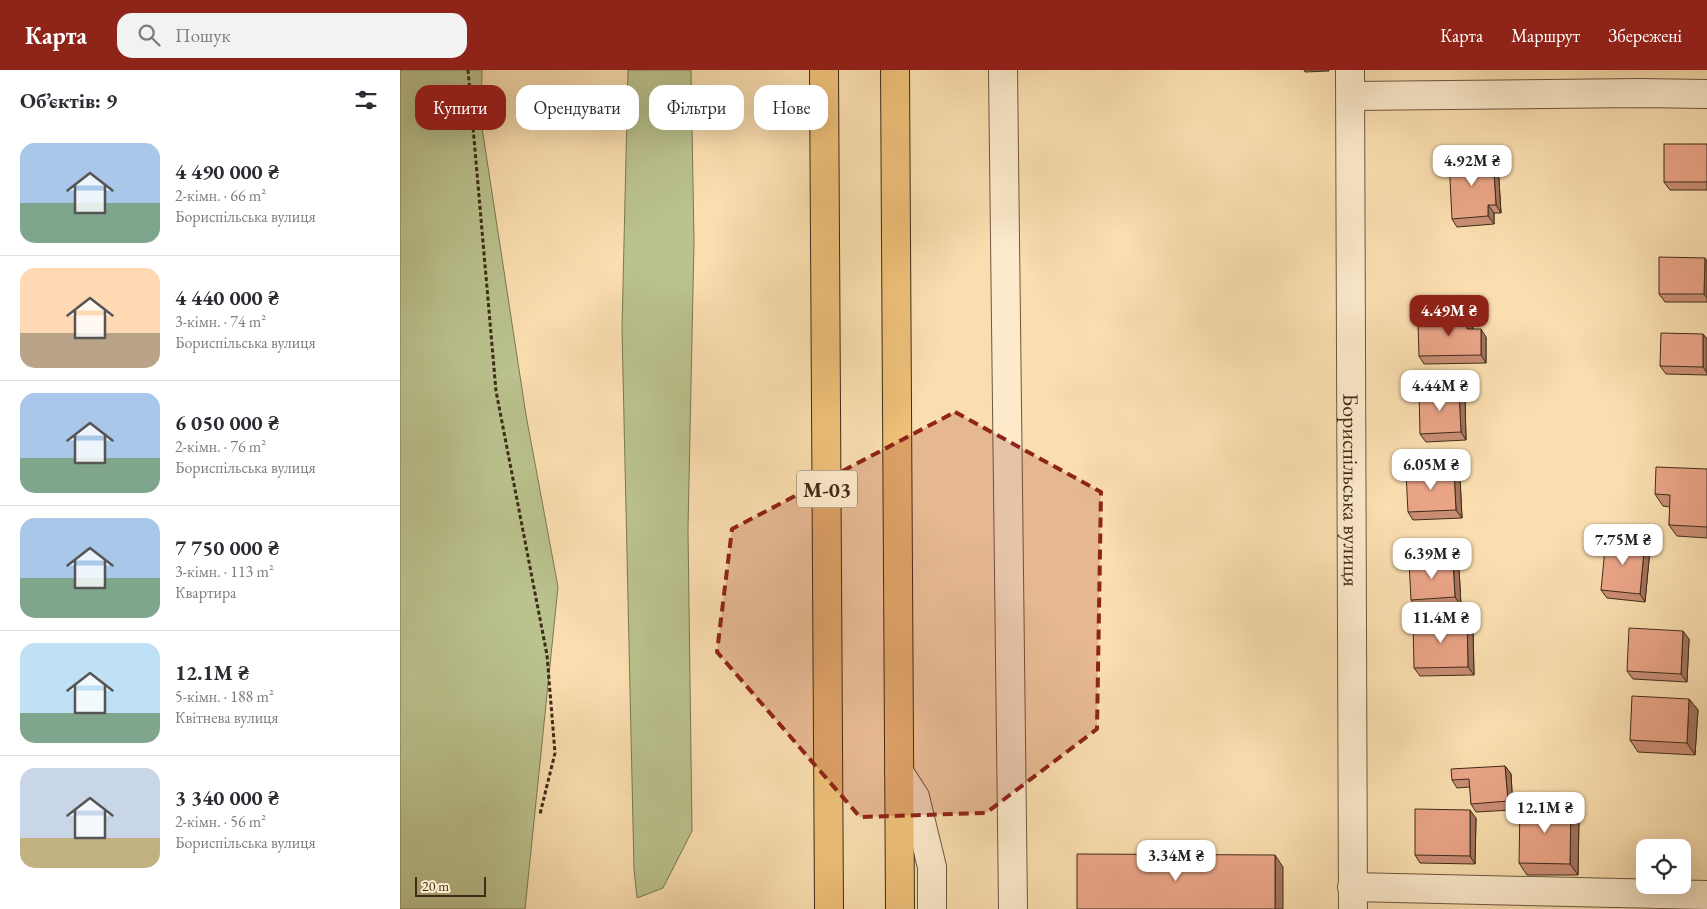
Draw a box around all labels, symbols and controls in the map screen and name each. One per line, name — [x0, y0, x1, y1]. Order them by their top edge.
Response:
search box — [117, 13, 467, 58]
text: Карта — [25, 20, 87, 51]
icon: search — [135, 21, 163, 49]
text: Пошук — [175, 23, 231, 48]
text: Карта — [1440, 24, 1483, 47]
text: Маршрут — [1511, 24, 1580, 47]
text: Збережені — [1608, 24, 1682, 47]
chip: Купити — [415, 85, 506, 130]
chip: Орендувати — [516, 85, 639, 130]
chip: Фільтри — [649, 85, 744, 130]
chip: Нове — [754, 85, 828, 130]
icon: filters — [352, 86, 380, 114]
text: Об’єктів: 9 — [20, 87, 117, 114]
pin: 4.92M ₴ — [1426, 144, 1518, 187]
text: 4.92M ₴ — [1444, 150, 1500, 171]
text: 4 490 000 ₴ — [175, 158, 279, 185]
icon: home — [60, 163, 120, 223]
text: 2-кімн. · 66 m² — [175, 185, 266, 206]
text: Бориспільська вулиця — [175, 206, 316, 227]
text: 4 440 000 ₴ — [175, 284, 279, 311]
icon: home — [60, 288, 120, 348]
pin: 4.49M ₴ — [1403, 294, 1495, 337]
text: 4.49M ₴ — [1421, 300, 1477, 321]
text: 3-кімн. · 74 m² — [175, 311, 266, 332]
text: Бориспільська вулиця — [175, 332, 316, 353]
pin: 4.44M ₴ — [1394, 370, 1486, 412]
text: 4.44M ₴ — [1412, 375, 1468, 396]
street label: Бориспільська вулиця — [1337, 393, 1366, 587]
text: 6 050 000 ₴ — [175, 409, 279, 436]
icon: home — [60, 413, 120, 473]
text: 2-кімн. · 76 m² — [175, 436, 266, 457]
pin: 6.05M ₴ — [1385, 448, 1477, 491]
text: 6.05M ₴ — [1403, 454, 1459, 475]
text: Бориспільська вулиця — [175, 457, 316, 478]
road number: М-03 — [797, 470, 857, 508]
pin: 7.75M ₴ — [1577, 524, 1669, 566]
text: 7.75M ₴ — [1595, 529, 1651, 550]
text: 7 750 000 ₴ — [175, 534, 279, 561]
icon: home — [60, 538, 120, 598]
pin: 6.39M ₴ — [1386, 538, 1478, 580]
text: 6.39M ₴ — [1404, 543, 1460, 564]
text: 3-кімн. · 113 m² — [175, 561, 274, 582]
text: Квартира — [175, 582, 236, 603]
pin: 11.4M ₴ — [1395, 602, 1487, 644]
text: 11.4M ₴ — [1413, 607, 1469, 628]
text: 12.1M ₴ — [175, 659, 249, 686]
icon: home — [60, 663, 120, 723]
text: 5-кімн. · 188 m² — [175, 686, 274, 707]
text: Квітнева вулиця — [175, 707, 278, 728]
text: 3 340 000 ₴ — [175, 784, 279, 811]
icon: home — [60, 788, 120, 848]
pin: 12.1M ₴ — [1499, 792, 1591, 834]
text: 12.1M ₴ — [1517, 797, 1573, 818]
text: 2-кімн. · 56 m² — [175, 811, 266, 832]
text: Бориспільська вулиця — [175, 832, 316, 853]
map controls — [1636, 839, 1691, 894]
button: locate — [1636, 839, 1691, 894]
pin: 3.34M ₴ — [1130, 840, 1222, 882]
text: 3.34M ₴ — [1148, 845, 1204, 866]
scale bar — [415, 874, 486, 897]
text: 20 m — [422, 877, 449, 895]

